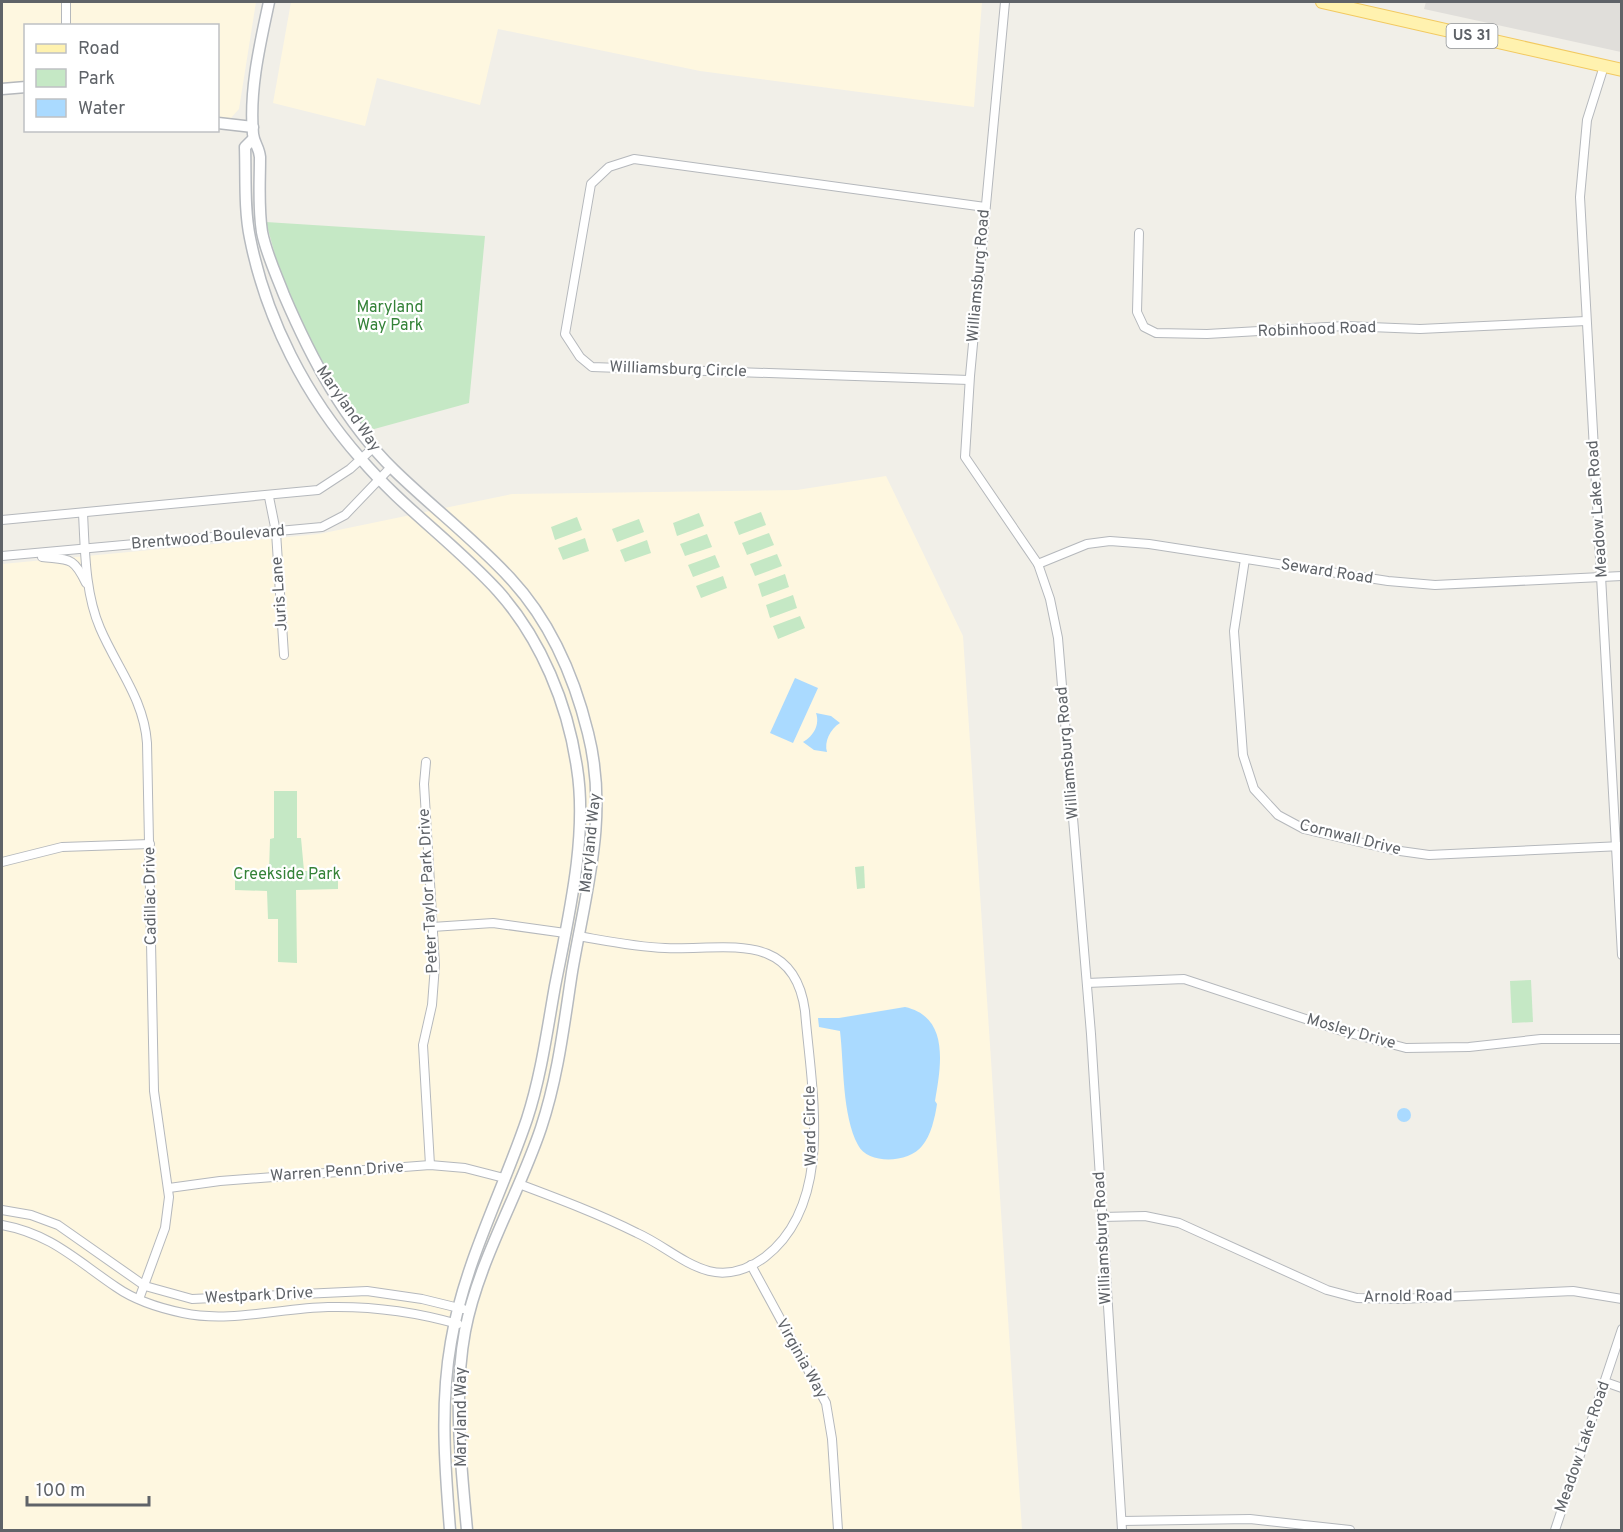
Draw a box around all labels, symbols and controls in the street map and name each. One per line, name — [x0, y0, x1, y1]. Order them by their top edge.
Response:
legend — [24, 24, 219, 132]
road number: US 31 — [1446, 24, 1498, 48]
text: Road — [78, 38, 120, 61]
text: Park — [78, 68, 115, 91]
text: Water — [78, 98, 125, 121]
street label: Williamsburg Road — [963, 209, 995, 343]
park label: Maryland Way Park — [357, 298, 423, 336]
street label: Robinhood Road — [1257, 318, 1377, 342]
street label: Williamsburg Circle — [609, 358, 747, 382]
street label: Maryland Way — [311, 362, 385, 456]
street label: Meadow Lake Road — [1583, 440, 1613, 578]
street label: Brentwood Boulevard — [130, 521, 286, 555]
street label: Seward Road — [1279, 555, 1375, 589]
street label: Juris Lane — [267, 556, 293, 632]
street label: Williamsburg Road — [1052, 686, 1084, 820]
street label: Maryland Way — [576, 792, 606, 894]
street label: Peter Taylor Park Drive — [415, 808, 443, 974]
street label: Cornwall Drive — [1297, 816, 1403, 860]
street label: Cadillac Drive — [140, 846, 162, 946]
park label: Creekside Park — [233, 865, 341, 885]
street label: Mosley Drive — [1304, 1010, 1398, 1054]
street label: Ward Circle — [800, 1085, 822, 1167]
street label: Warren Penn Drive — [269, 1157, 405, 1187]
street label: Williamsburg Road — [1090, 1171, 1116, 1305]
street label: Westpark Drive — [204, 1283, 314, 1309]
street label: Arnold Road — [1363, 1286, 1453, 1308]
street label: Virginia Way — [771, 1316, 831, 1402]
street label: Maryland Way — [452, 1367, 472, 1467]
street label: Meadow Lake Road — [1551, 1379, 1615, 1515]
scale bar — [27, 1469, 148, 1507]
text: 100 m — [36, 1480, 85, 1503]

